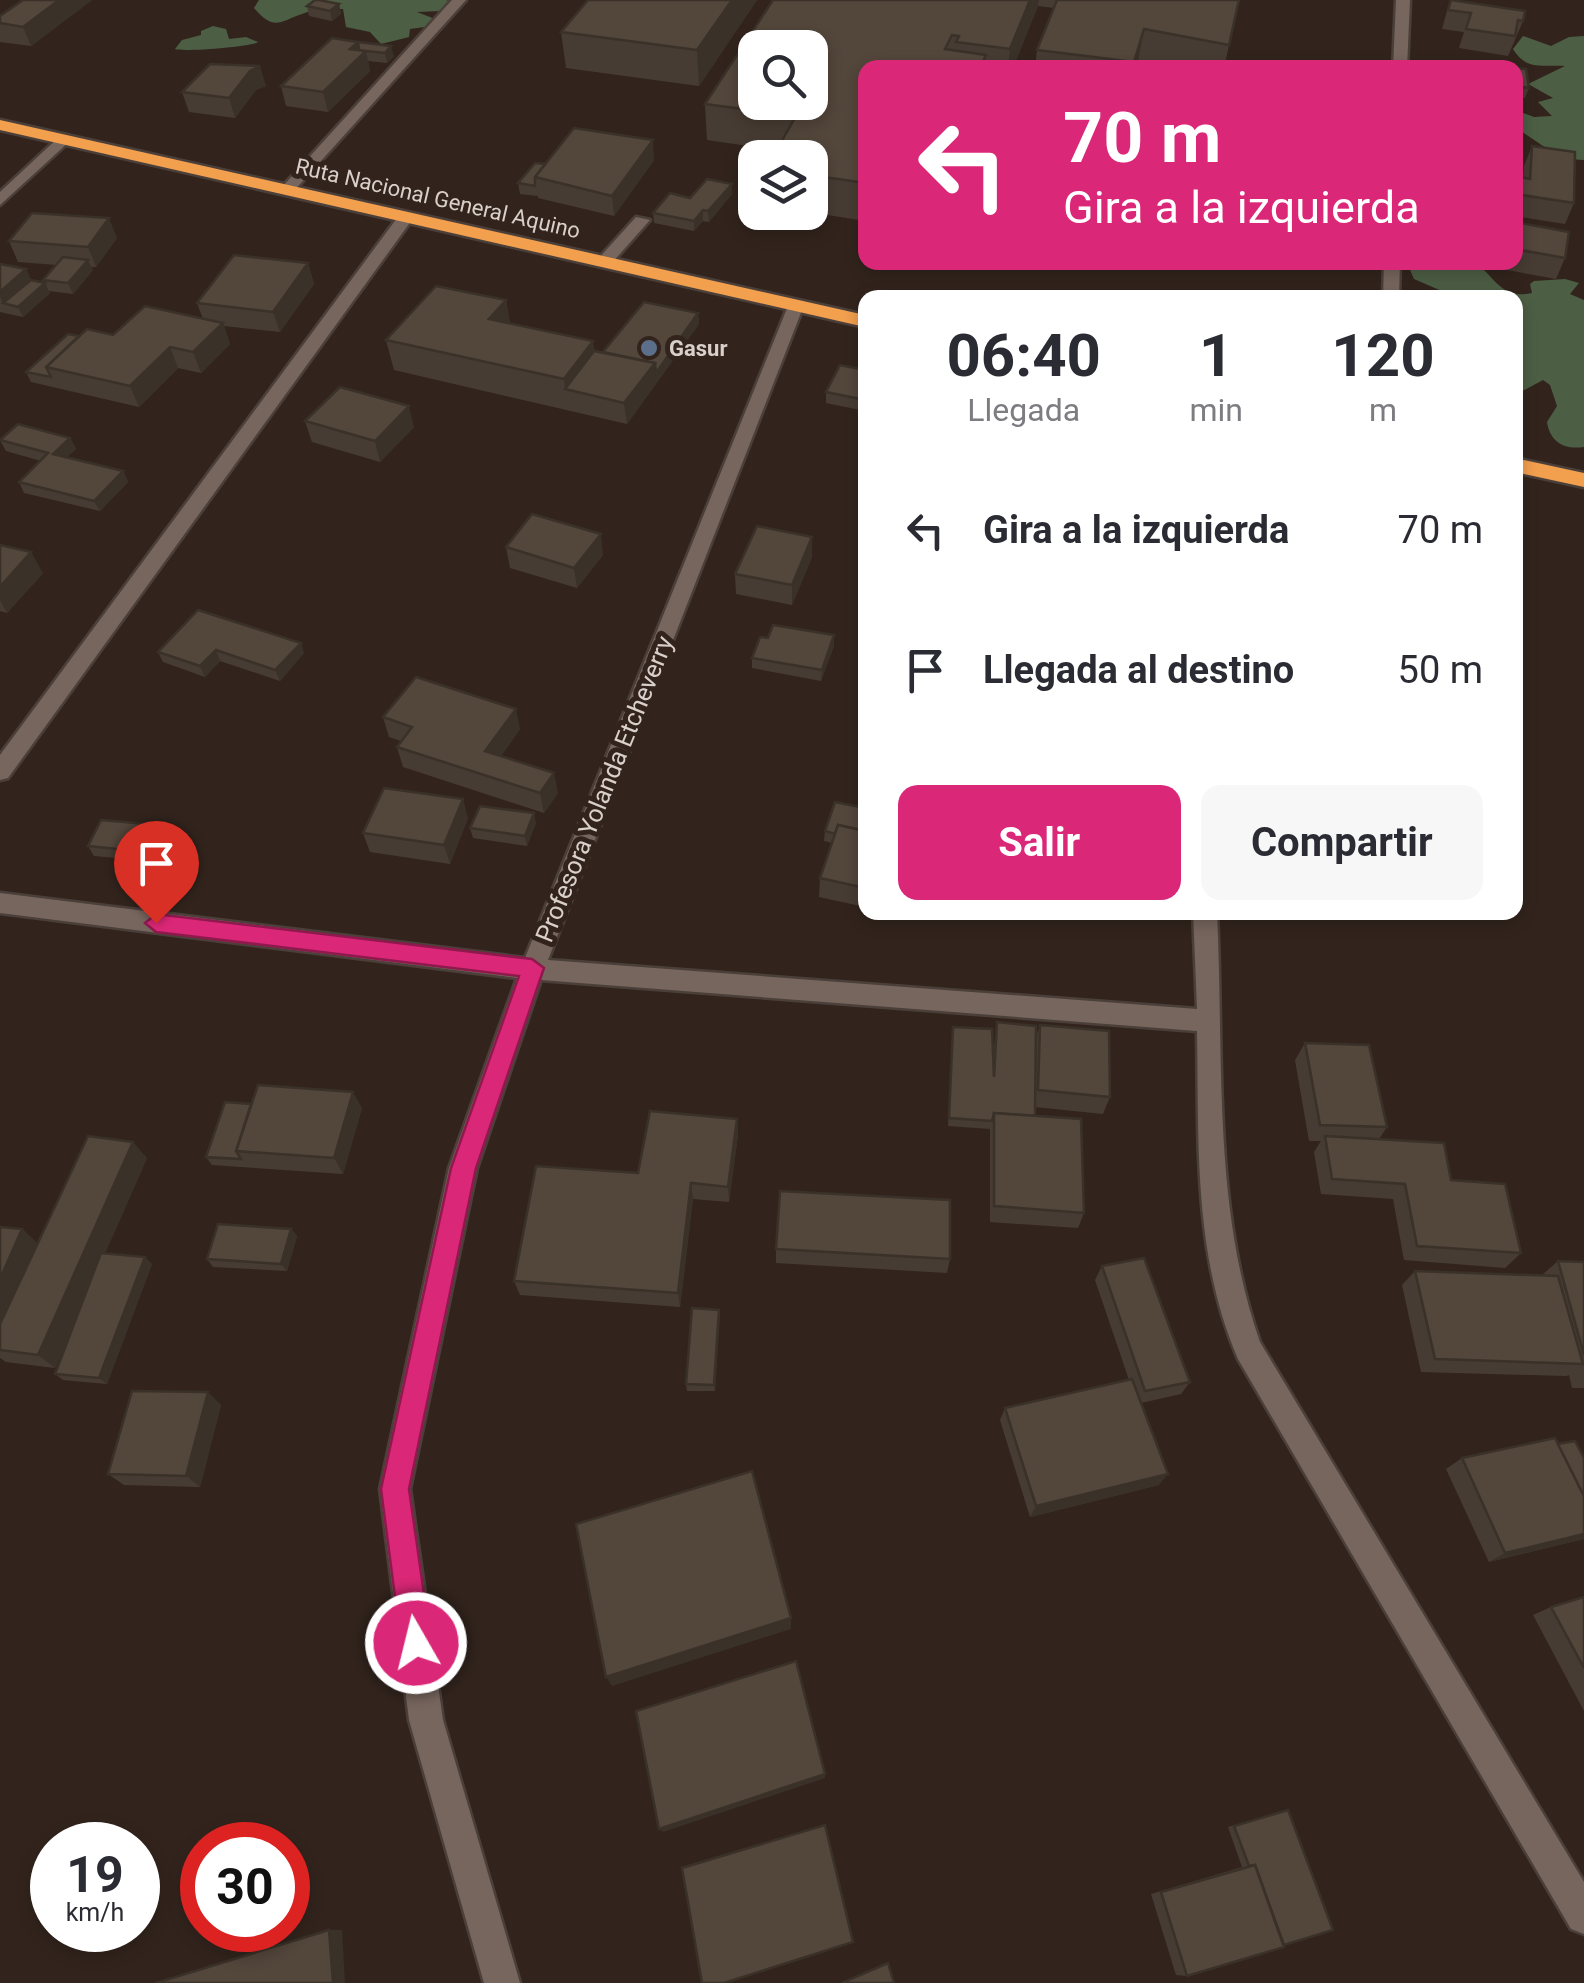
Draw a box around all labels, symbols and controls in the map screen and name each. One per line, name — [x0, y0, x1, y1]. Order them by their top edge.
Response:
map controls — [738, 30, 828, 230]
button: search — [738, 30, 828, 120]
text: 70 m — [1063, 97, 1221, 179]
icon: left — [898, 100, 1028, 230]
button: layers — [738, 140, 828, 230]
street label: Ruta Nacional General Aquino — [293, 154, 583, 243]
text: Gira a la izquierda — [1063, 181, 1420, 234]
text: 06:40 — [946, 320, 1101, 391]
text: 1 — [1199, 320, 1233, 391]
text: 120 — [1331, 320, 1435, 391]
place label: Gasur — [669, 336, 727, 361]
marker: Gasur — [638, 337, 660, 359]
text: Llegada — [967, 391, 1080, 429]
text: min — [1189, 391, 1243, 429]
text: m — [1369, 391, 1397, 429]
icon: left — [898, 503, 953, 558]
text: Gira a la izquierda — [983, 508, 1289, 552]
text: 70 m — [1398, 508, 1483, 552]
street label: Profesora Yolanda Etcheverry — [530, 632, 679, 946]
icon: arrive — [898, 643, 953, 698]
text: Llegada al destino — [983, 648, 1294, 692]
text: 50 m — [1398, 648, 1483, 692]
button: Salir — [898, 785, 1181, 900]
button: Compartir — [1201, 785, 1483, 900]
pin — [114, 821, 199, 924]
icon: arrive — [129, 836, 184, 891]
position arrow — [364, 1591, 468, 1695]
speed limit sign: 30 — [180, 1822, 310, 1952]
text: 19 — [66, 1846, 124, 1904]
text: km/h — [66, 1898, 124, 1927]

